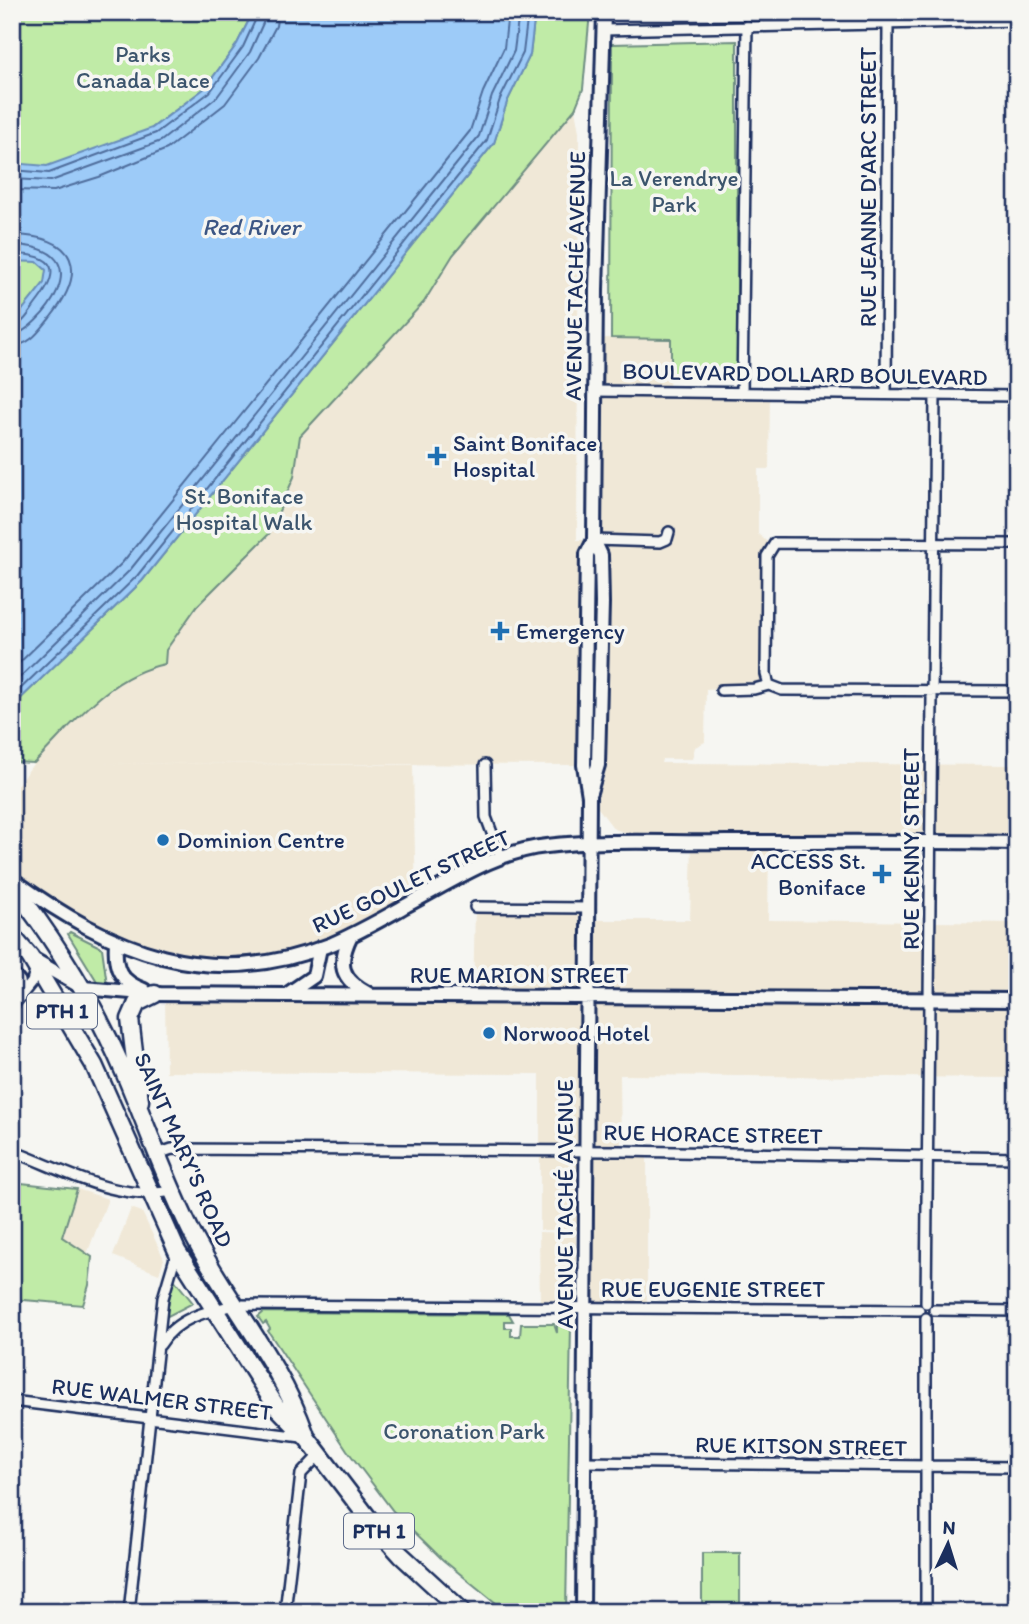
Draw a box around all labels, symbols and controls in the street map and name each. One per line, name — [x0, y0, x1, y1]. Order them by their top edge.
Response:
park label: Parks Canada Place — [76, 40, 210, 94]
street label: RUE JEANNE D'ARC STREET — [854, 47, 882, 327]
street label: AVENUE TACHÉ AVENUE — [559, 151, 591, 401]
park label: La Verendrye Park — [609, 164, 739, 218]
water label: Red River — [202, 212, 302, 241]
street label: BOULEVARD DOLLARD BOULEVARD — [622, 357, 988, 391]
place label: Saint Boniface Hospital — [453, 429, 597, 483]
marker: Saint Boniface Hospital — [427, 446, 447, 466]
park label: St. Boniface Hospital Walk — [176, 482, 312, 536]
place label: Emergency — [516, 617, 625, 645]
marker: Emergency — [490, 621, 510, 641]
street label: RUE KENNY STREET — [897, 748, 925, 950]
street label: RUE GOULET STREET — [307, 823, 515, 939]
place label: Dominion Centre — [177, 826, 345, 854]
marker: Dominion Centre — [155, 832, 171, 848]
place label: ACCESS St. Boniface — [751, 847, 866, 901]
marker: ACCESS St. Boniface — [872, 864, 892, 884]
street label: RUE MARION STREET — [410, 961, 628, 989]
road number: PTH 1 — [27, 993, 97, 1028]
place label: Norwood Hotel — [503, 1019, 650, 1047]
marker: Norwood Hotel — [481, 1025, 497, 1041]
street label: SAINT MARY'S ROAD — [128, 1048, 240, 1252]
street label: AVENUE TACHÉ AVENUE — [551, 1079, 579, 1329]
street label: RUE HORACE STREET — [603, 1118, 823, 1150]
street label: RUE EUGENIE STREET — [601, 1275, 825, 1303]
street label: RUE WALMER STREET — [50, 1372, 274, 1426]
park label: Coronation Park — [383, 1417, 545, 1445]
street label: RUE KITSON STREET — [695, 1430, 907, 1462]
north arrow — [914, 1508, 984, 1578]
road number: PTH 1 — [344, 1514, 414, 1548]
text: N — [942, 1516, 956, 1539]

